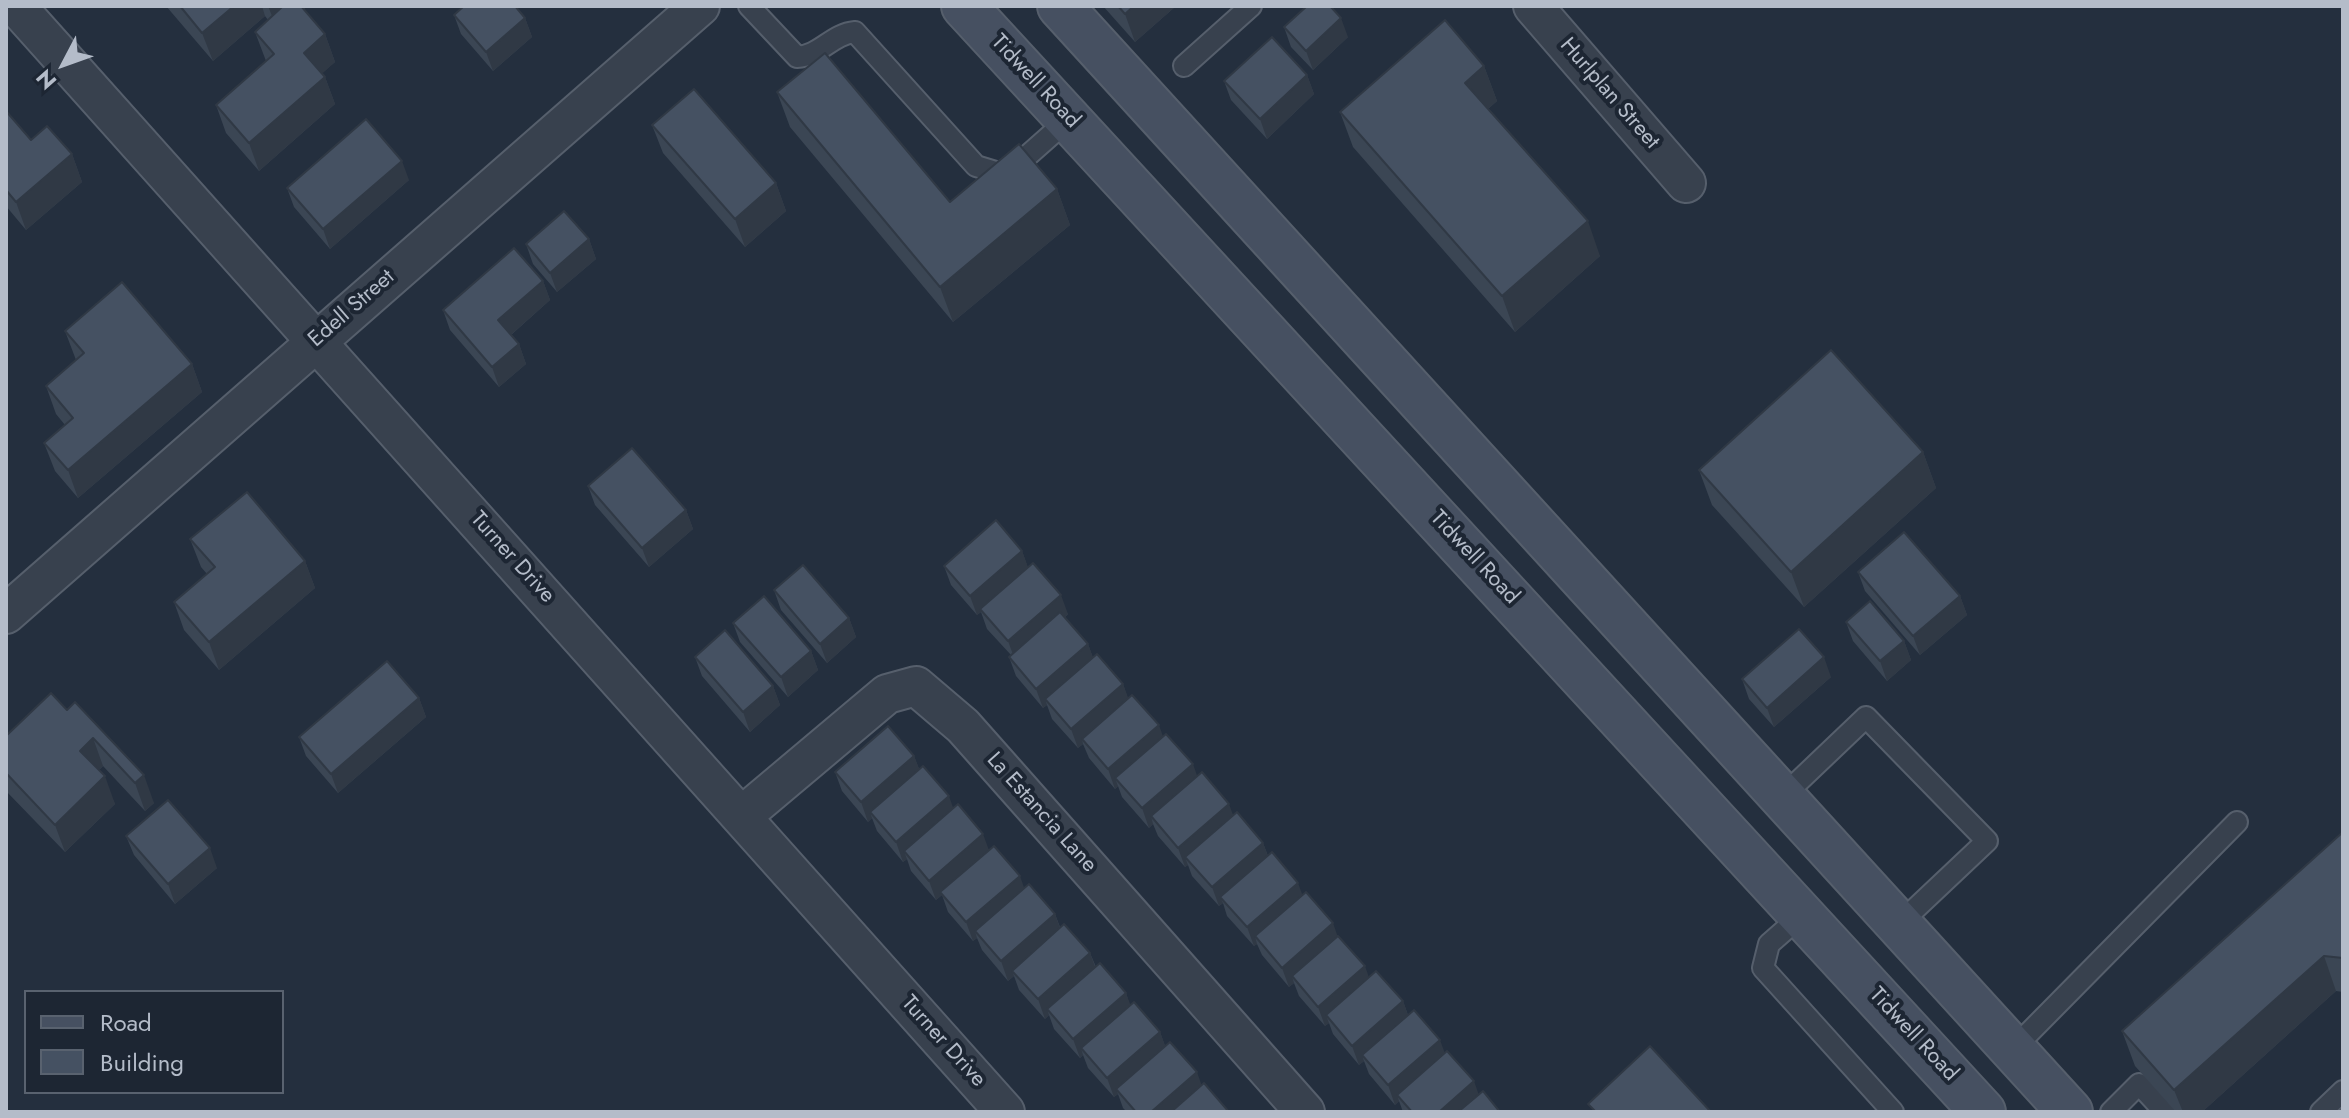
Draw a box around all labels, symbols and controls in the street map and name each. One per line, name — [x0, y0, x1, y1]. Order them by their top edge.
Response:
north arrow — [24, 24, 104, 104]
street label: Tidwell Road — [985, 30, 1085, 134]
street label: Hurlplan Street — [1554, 33, 1664, 155]
text: N — [28, 63, 64, 97]
street label: Edell Street — [304, 265, 400, 353]
street label: Tidwell Road — [1424, 506, 1524, 610]
street label: Turner Drive — [464, 507, 560, 609]
street label: La Estancia Lane — [980, 748, 1102, 878]
street label: Tidwell Road — [1863, 983, 1963, 1087]
legend — [24, 990, 284, 1094]
street label: Turner Drive — [895, 991, 991, 1093]
text: Road — [100, 1005, 152, 1040]
text: Building — [100, 1045, 184, 1080]

